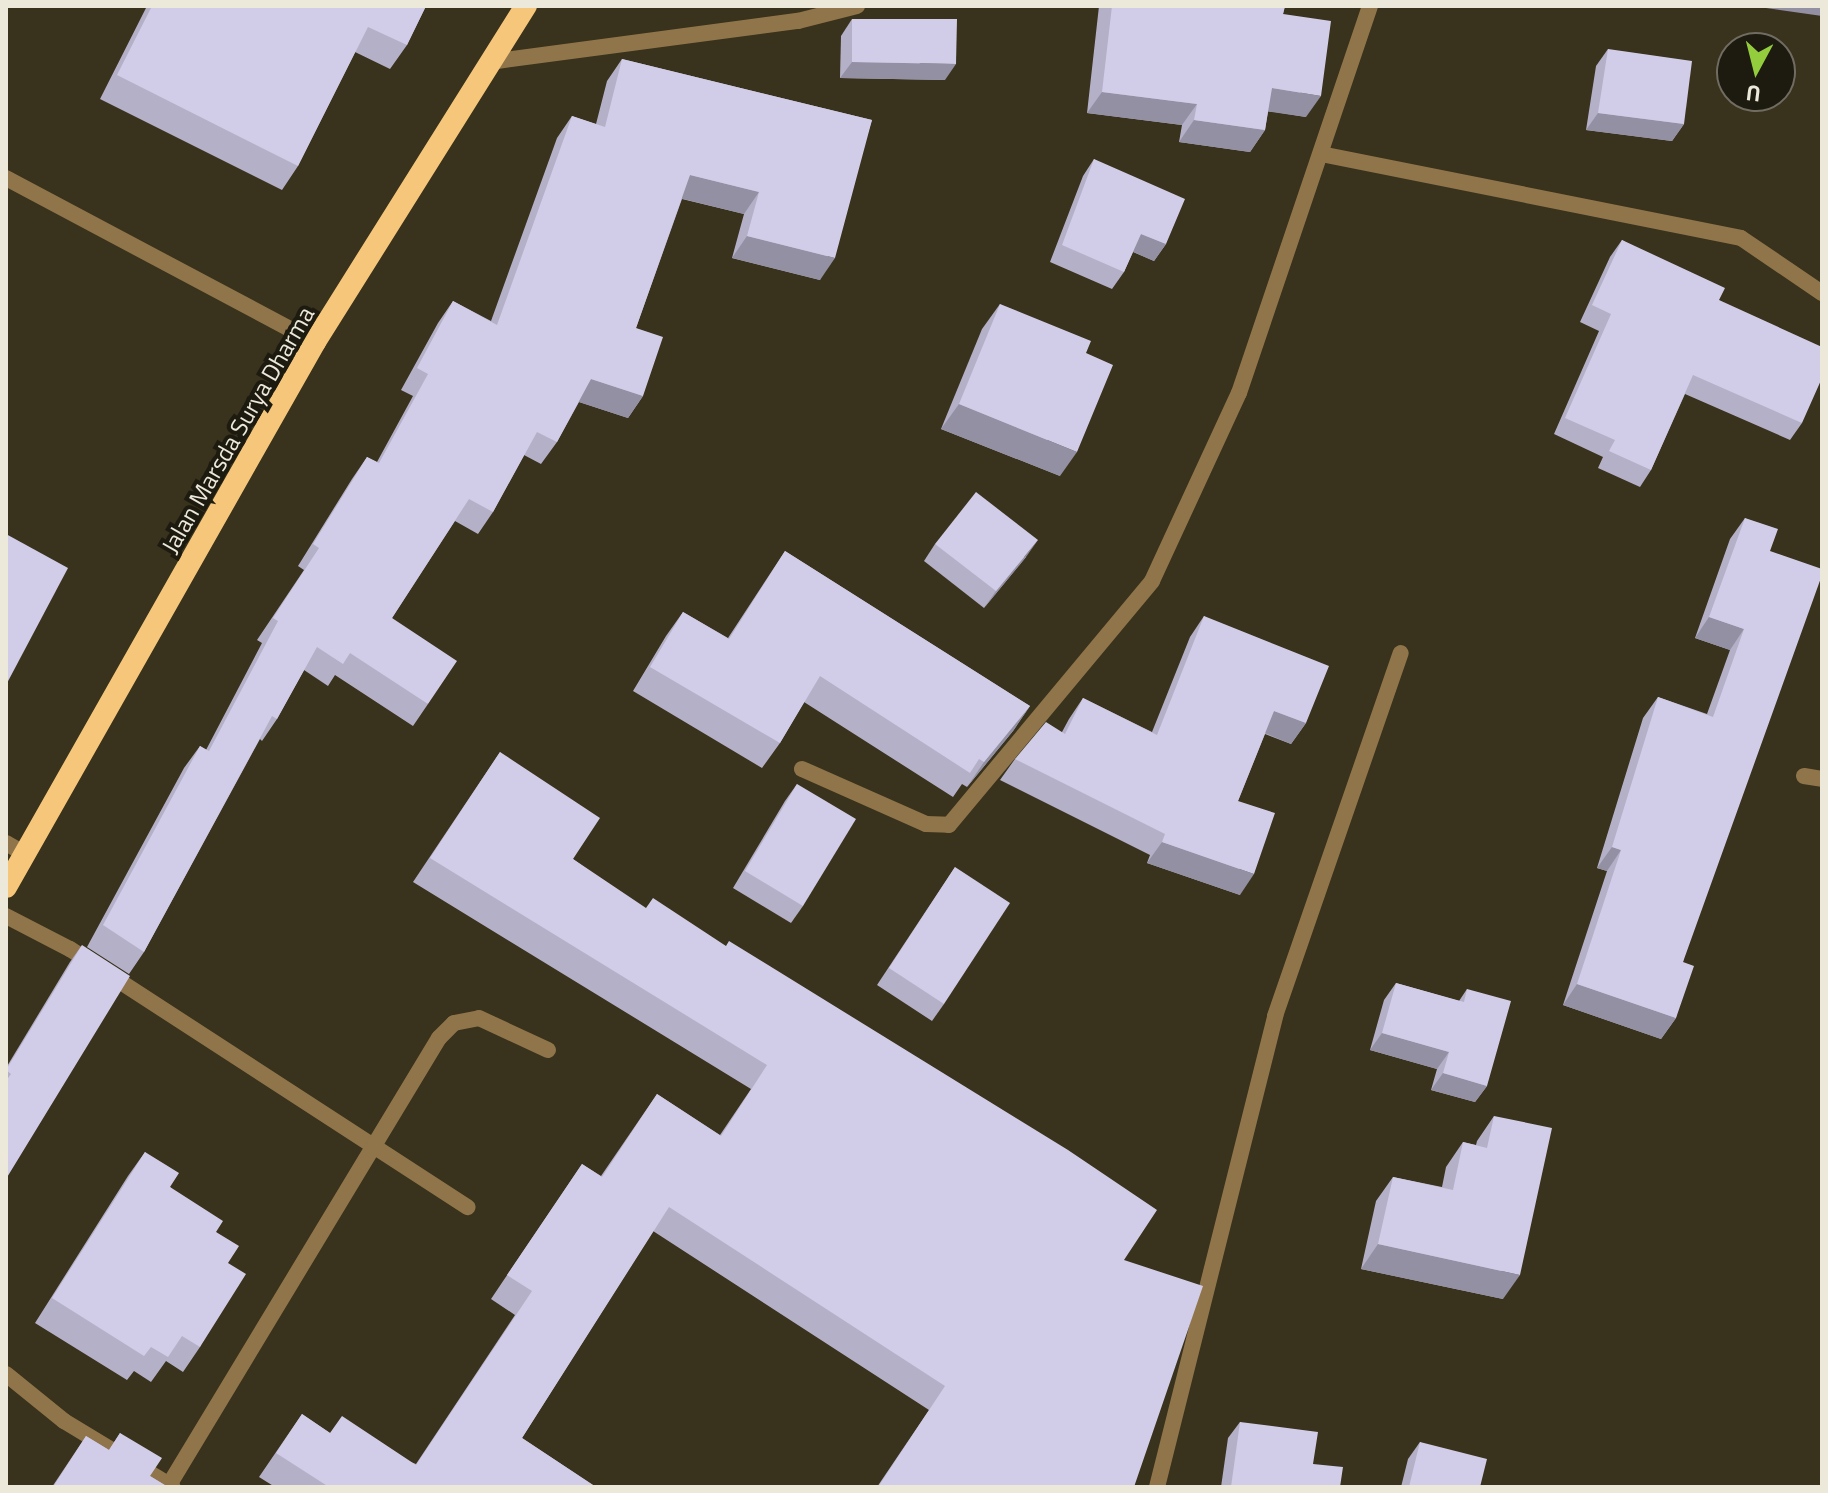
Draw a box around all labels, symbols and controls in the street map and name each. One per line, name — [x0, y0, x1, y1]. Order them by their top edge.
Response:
north arrow — [1716, 32, 1796, 112]
text: U — [1744, 76, 1763, 112]
street label: Jalan Marsda Surya Dharma — [156, 302, 320, 558]

